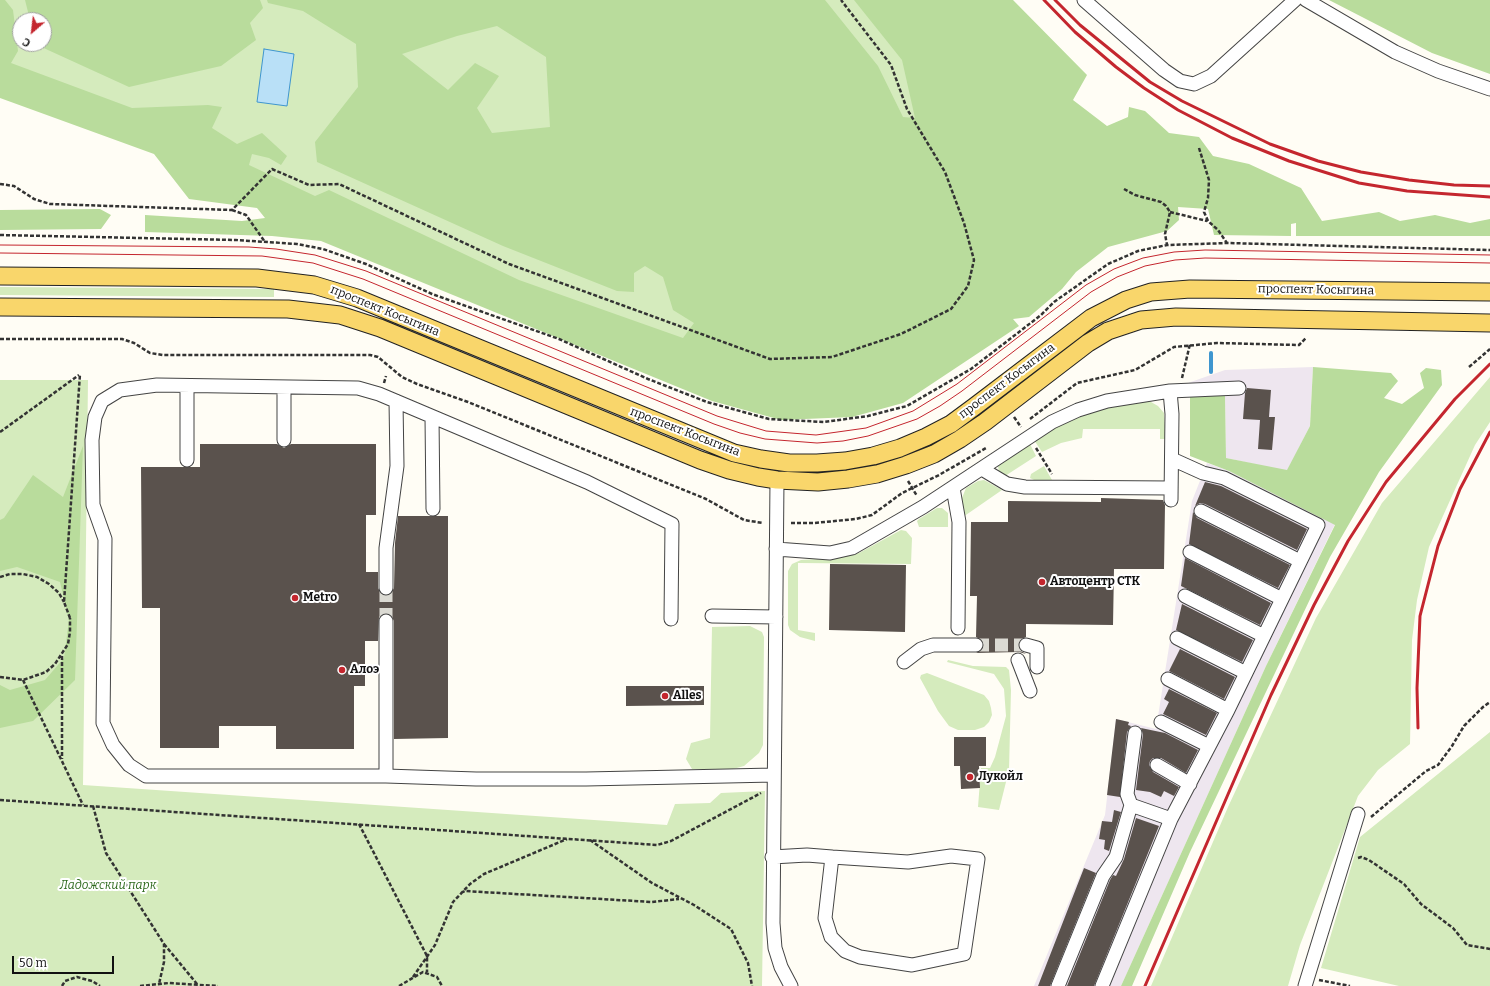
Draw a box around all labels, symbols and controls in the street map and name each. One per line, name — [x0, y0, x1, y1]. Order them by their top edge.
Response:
north arrow — [12, 12, 52, 52]
text: С — [20, 35, 33, 50]
street label: проспект Косыгина — [1258, 282, 1374, 298]
street label: проспект Косыгина — [328, 283, 442, 339]
street label: проспект Косыгина — [956, 340, 1058, 422]
street label: проспект Косыгина — [628, 404, 742, 460]
place label: Автоцентр СТК — [1050, 575, 1140, 589]
marker: Автоцентр СТК — [1037, 577, 1047, 587]
place label: Metro — [303, 591, 337, 605]
marker: Metro — [290, 593, 300, 603]
place label: Алоэ — [350, 663, 379, 677]
marker: Алоэ — [337, 665, 347, 675]
place label: Alles — [673, 689, 701, 703]
marker: Alles — [660, 691, 670, 701]
place label: Лукойл — [978, 770, 1023, 784]
marker: Лукойл — [965, 772, 975, 782]
park label: Ладожский парк — [60, 879, 156, 893]
scale bar — [14, 948, 116, 974]
text: 50 m — [19, 956, 47, 970]

